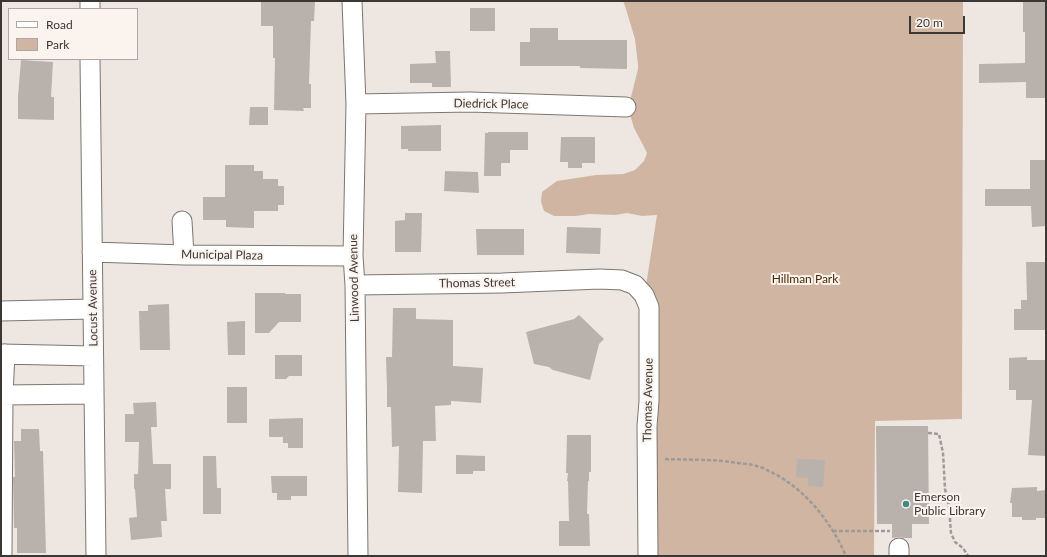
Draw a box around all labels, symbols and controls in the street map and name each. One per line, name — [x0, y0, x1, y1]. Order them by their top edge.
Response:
legend — [8, 8, 138, 60]
scale bar — [911, 8, 967, 34]
text: 20 m — [916, 15, 943, 30]
text: Road — [46, 17, 73, 32]
text: Park — [46, 37, 69, 52]
street label: Diedrick Place — [453, 96, 529, 112]
street label: Linwood Avenue — [346, 234, 362, 322]
street label: Municipal Plaza — [181, 247, 263, 263]
street label: Locust Avenue — [85, 269, 101, 347]
park label: Hillman Park — [772, 272, 838, 286]
street label: Thomas Street — [439, 275, 515, 291]
street label: Thomas Avenue — [640, 358, 656, 442]
place label: Emerson Public Library — [914, 490, 986, 518]
marker: Emerson Public Library — [901, 499, 911, 509]

